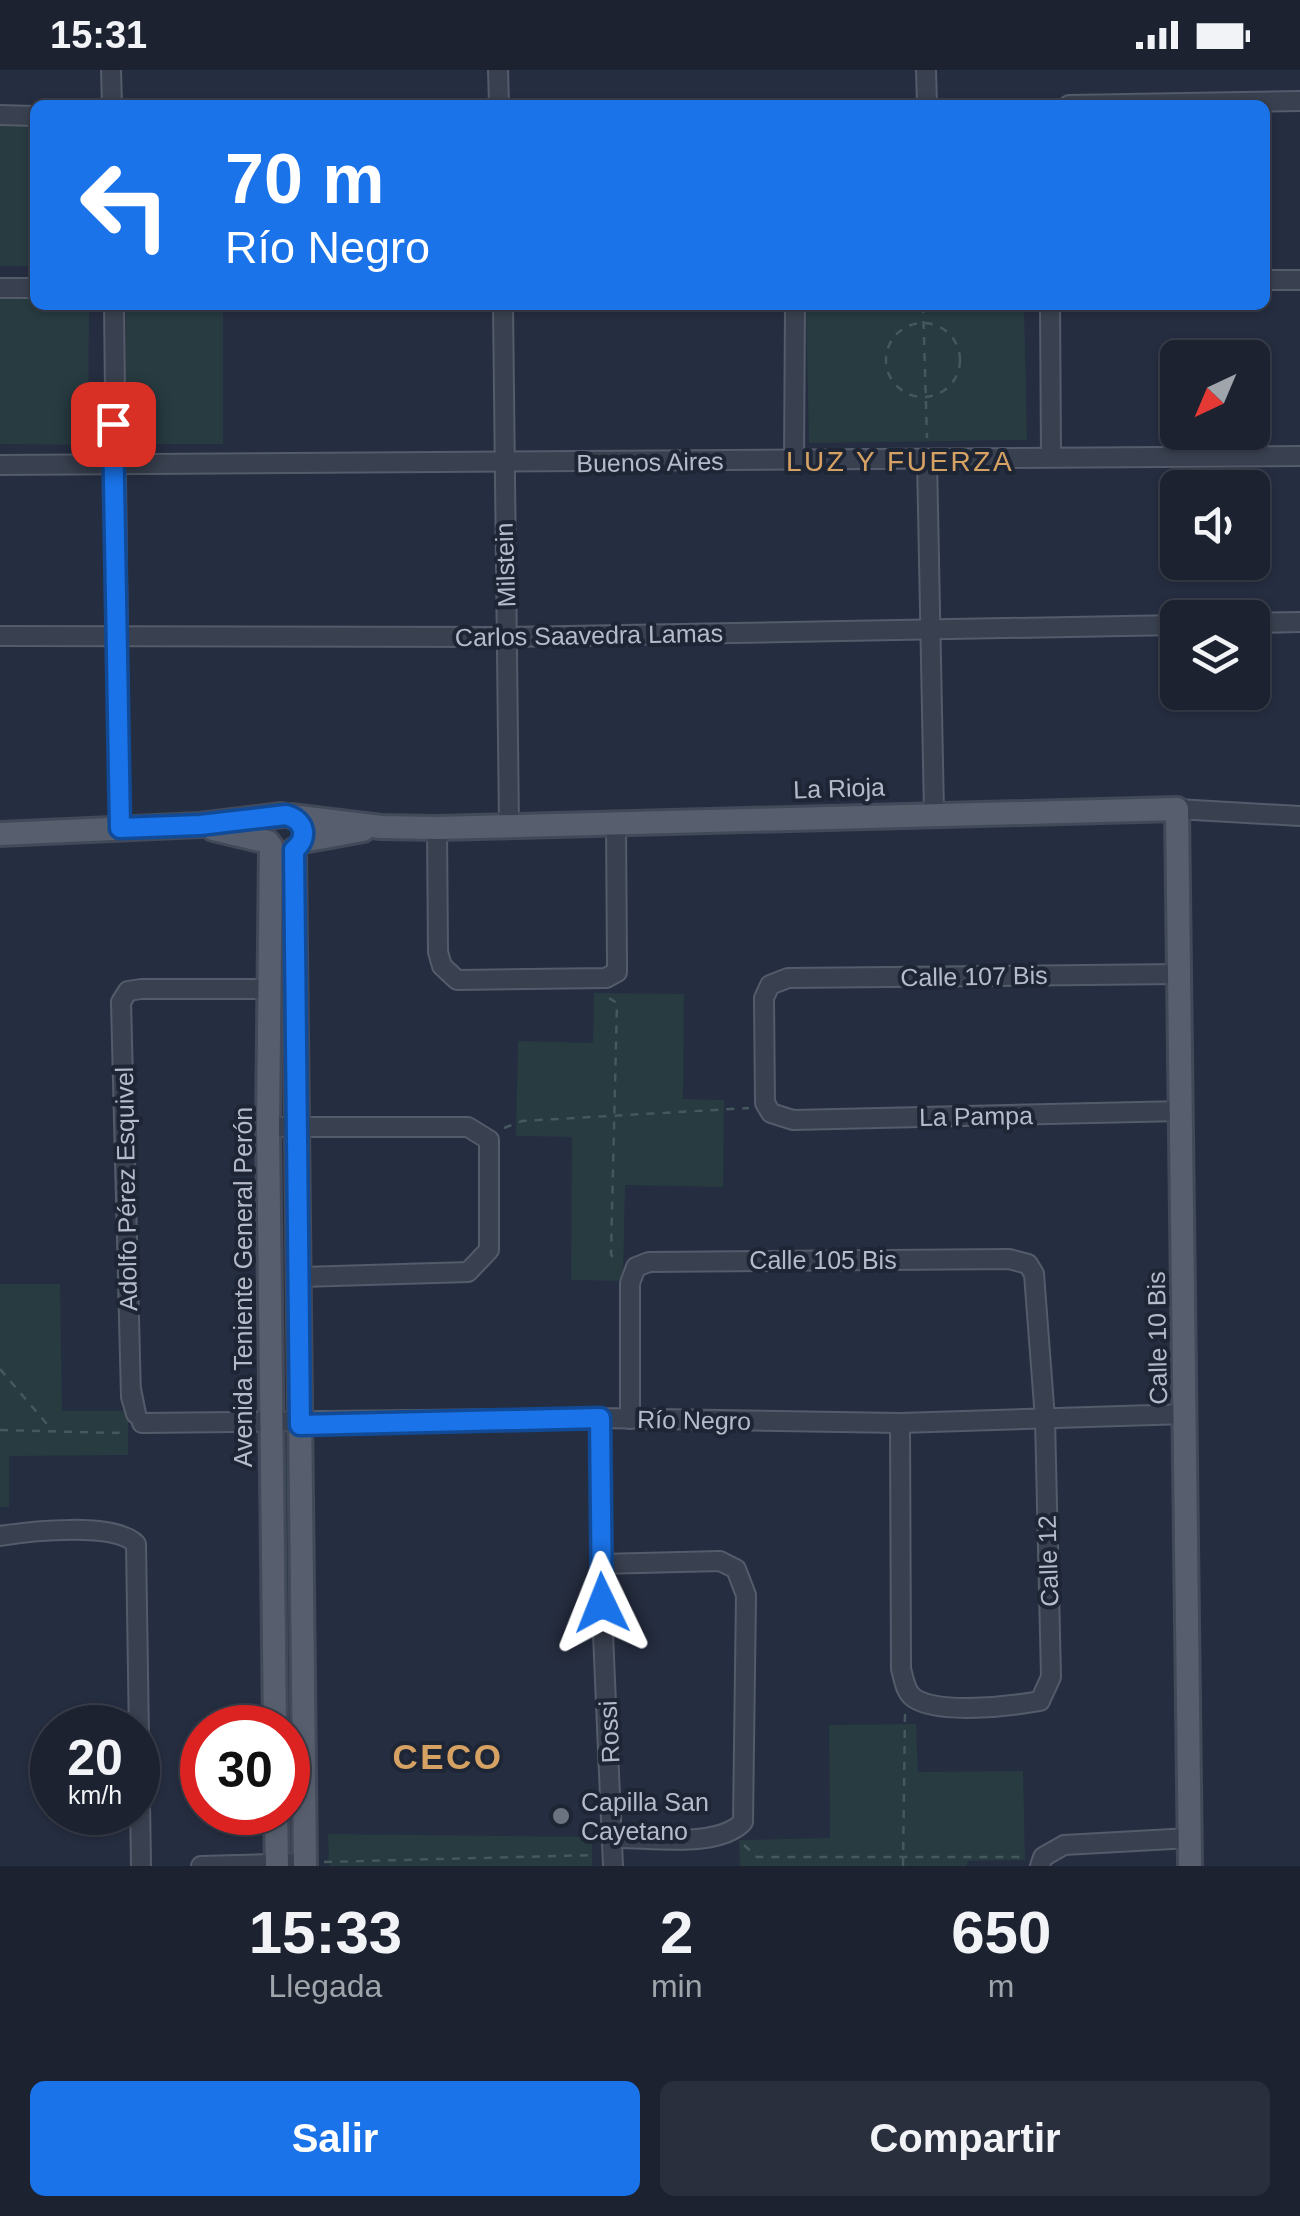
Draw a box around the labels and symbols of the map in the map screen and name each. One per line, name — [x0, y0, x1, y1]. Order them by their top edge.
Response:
north arrow — [1160, 340, 1270, 450]
pin — [71, 382, 156, 467]
district label: LUZ Y FUERZA — [786, 446, 1014, 477]
street label: Buenos Aires — [576, 447, 724, 477]
street label: Milstein — [490, 522, 520, 608]
street label: Carlos Saavedra Lamas — [455, 619, 723, 651]
street label: La Rioja — [793, 772, 885, 804]
street label: Calle 107 Bis — [900, 961, 1048, 991]
street label: Adolfo Pérez Esquivel — [110, 1066, 142, 1312]
street label: La Pampa — [919, 1101, 1033, 1131]
street label: Avenida Teniente General Perón — [229, 1107, 257, 1467]
street label: Calle 105 Bis — [749, 1246, 897, 1274]
street label: Calle 10 Bis — [1142, 1271, 1172, 1405]
street label: Río Negro — [637, 1405, 751, 1435]
street label: Calle 12 — [1032, 1515, 1064, 1607]
position arrow — [550, 1551, 654, 1655]
street label: Rossi — [593, 1700, 625, 1764]
speed limit sign: 30 — [180, 1705, 310, 1835]
district label: CECO — [392, 1737, 504, 1776]
place label: Capilla San Cayetano — [581, 1788, 709, 1845]
marker: Capilla San Cayetano — [550, 1805, 572, 1827]

